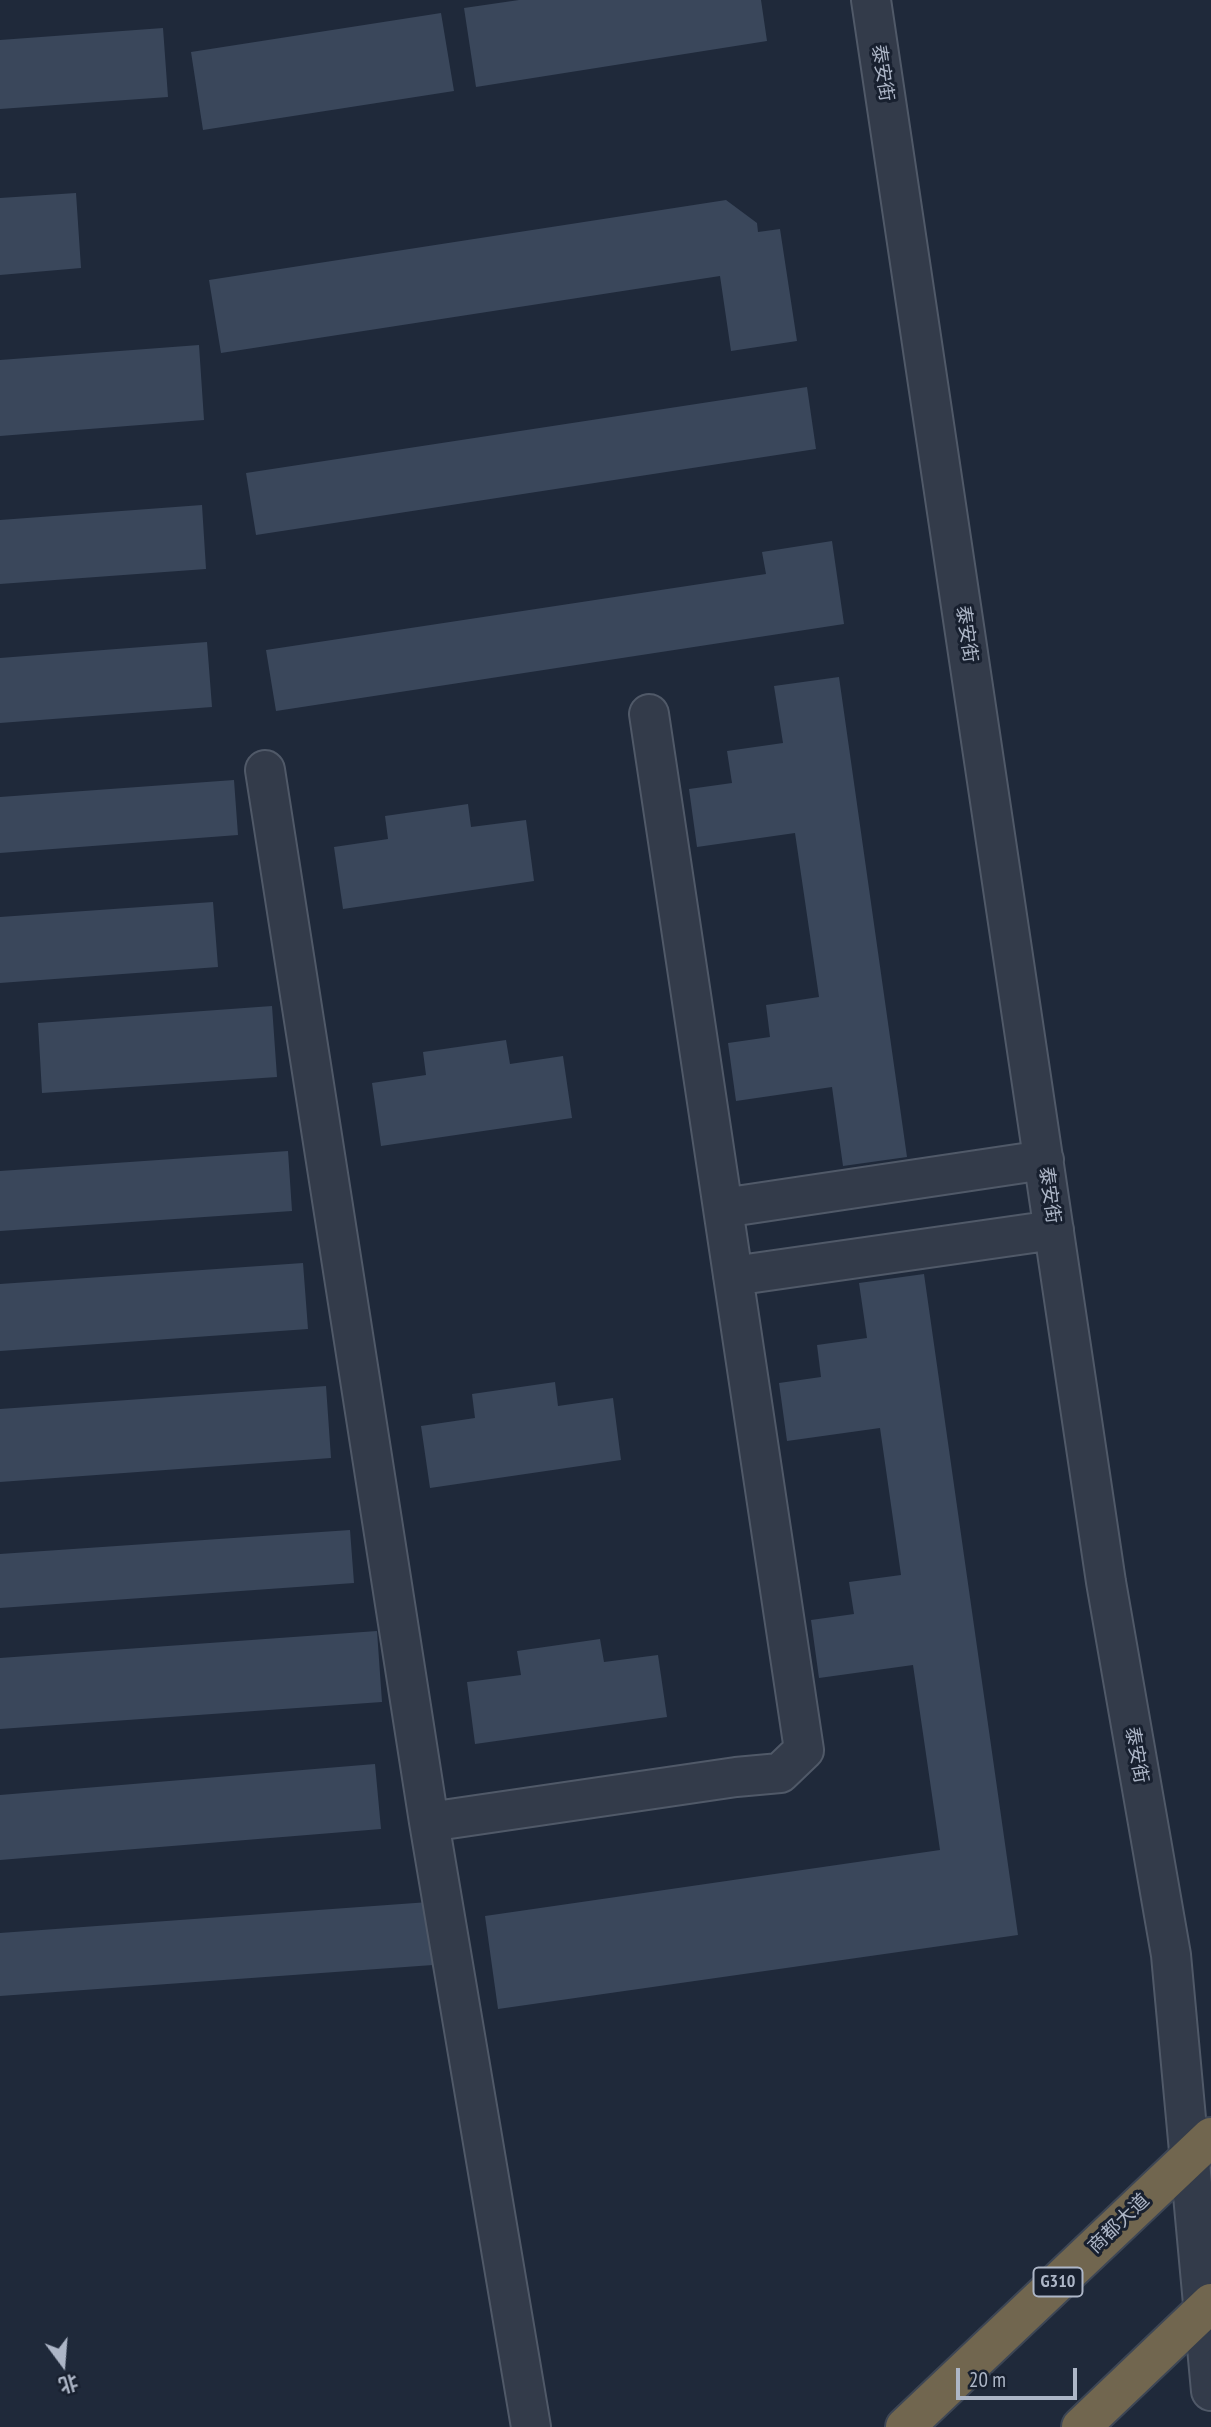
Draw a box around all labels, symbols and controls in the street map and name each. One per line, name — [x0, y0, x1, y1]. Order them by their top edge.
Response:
street label: 泰安街 — [866, 43, 898, 103]
street label: 泰安街 — [951, 604, 981, 664]
street label: 泰安街 — [1034, 1165, 1064, 1225]
street label: 泰安街 — [1120, 1725, 1152, 1785]
street label: 商都大道 — [1084, 2189, 1154, 2259]
road number: G310 — [1034, 2268, 1082, 2296]
north arrow — [28, 2329, 98, 2399]
scale bar — [959, 2354, 1080, 2398]
text: 20 m — [969, 2366, 1006, 2393]
text: 北 — [56, 2370, 81, 2398]

